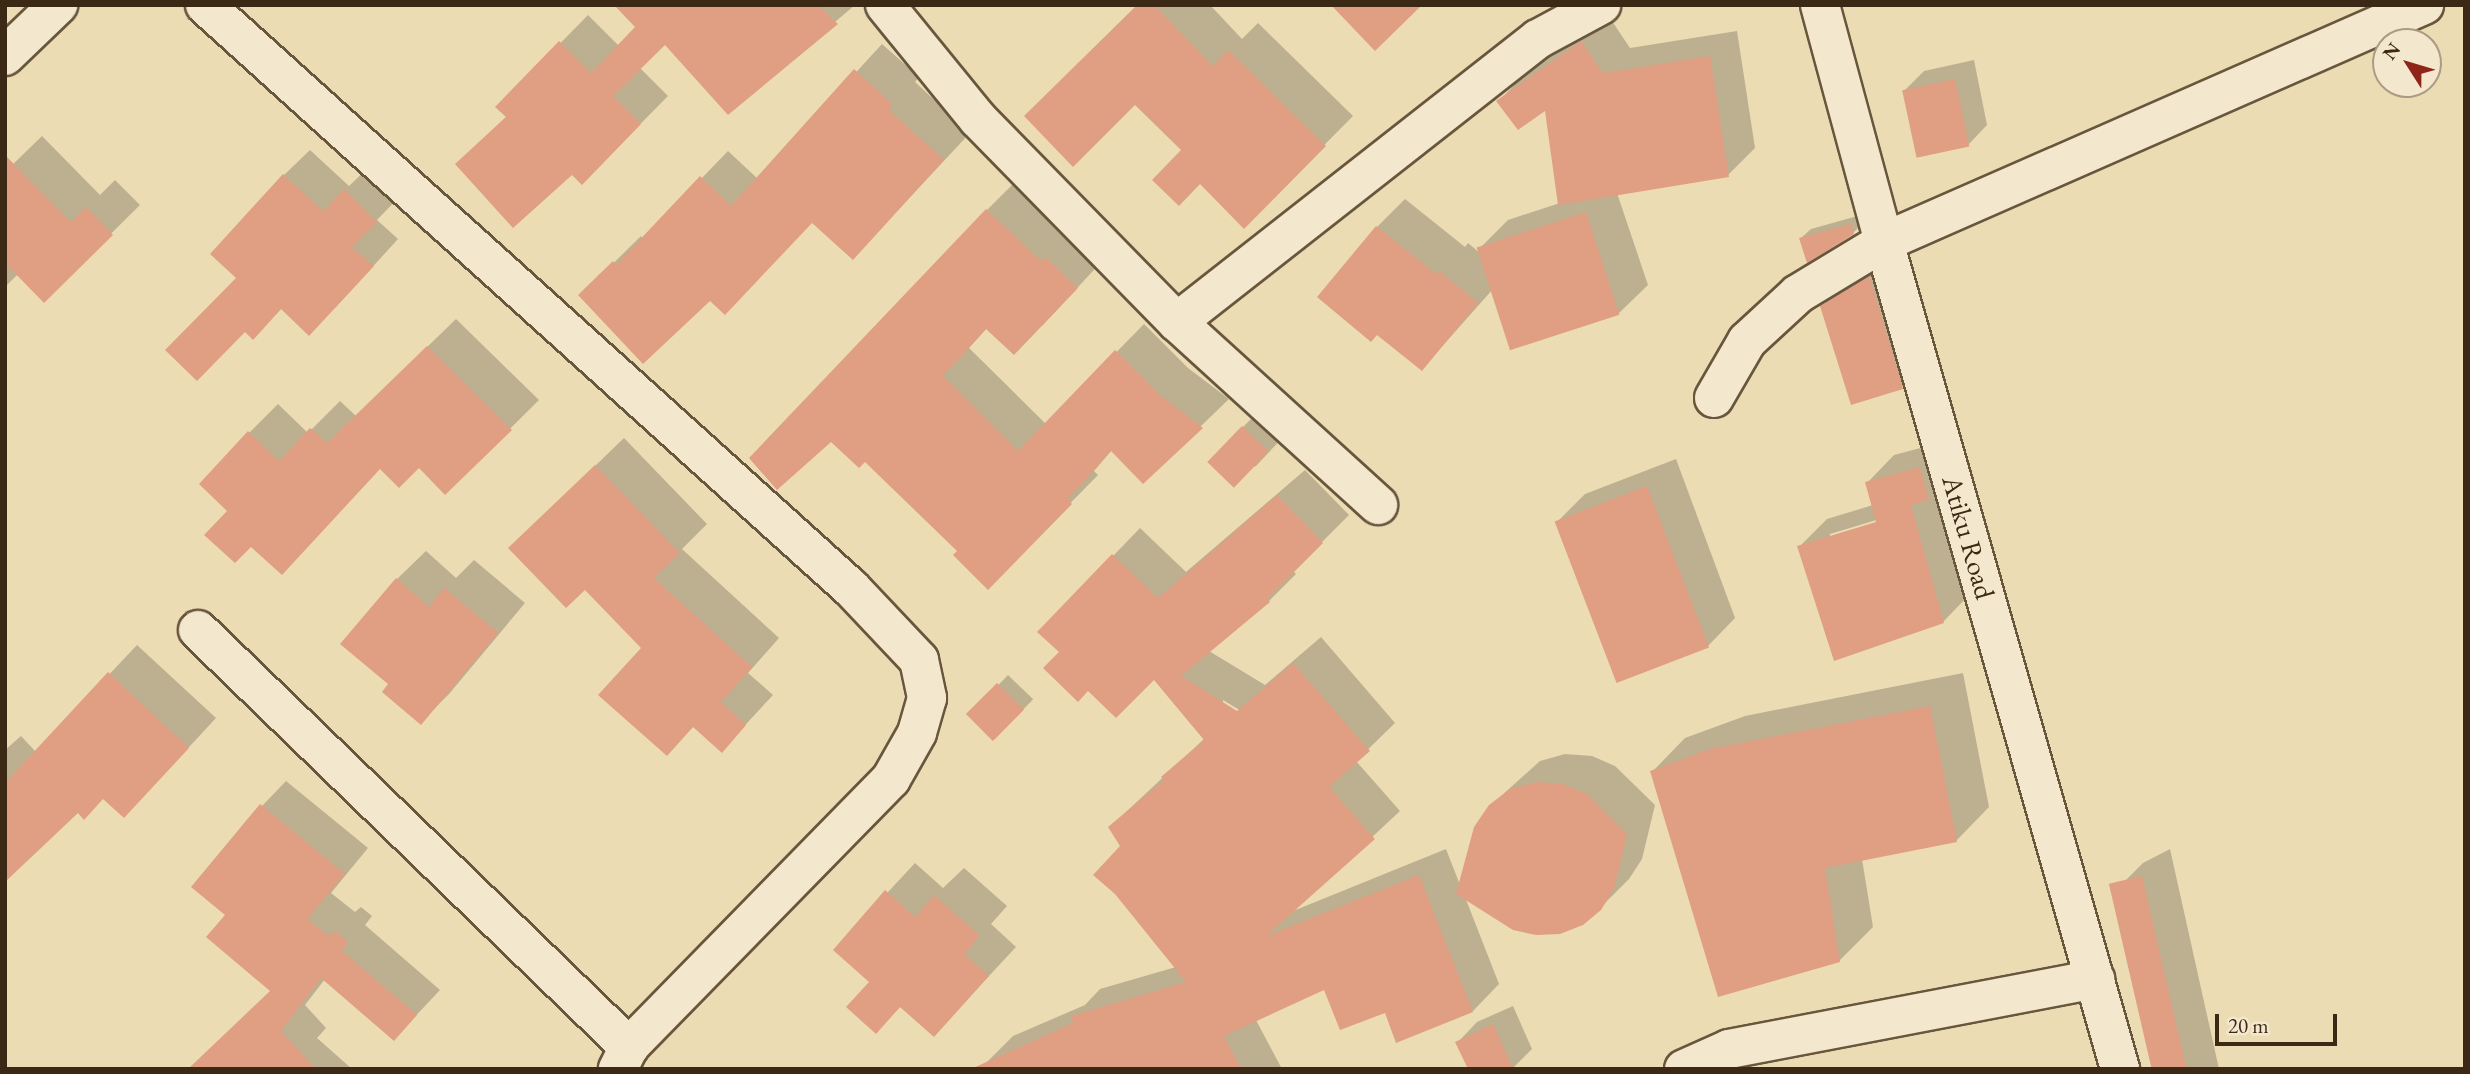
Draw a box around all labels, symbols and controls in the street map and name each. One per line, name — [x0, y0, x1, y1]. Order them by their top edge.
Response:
north arrow — [2372, 28, 2442, 98]
text: N — [2377, 38, 2406, 65]
street label: Atiku Road — [1935, 471, 2003, 603]
scale bar — [2218, 1000, 2340, 1044]
text: 20 m — [2228, 1012, 2269, 1039]

